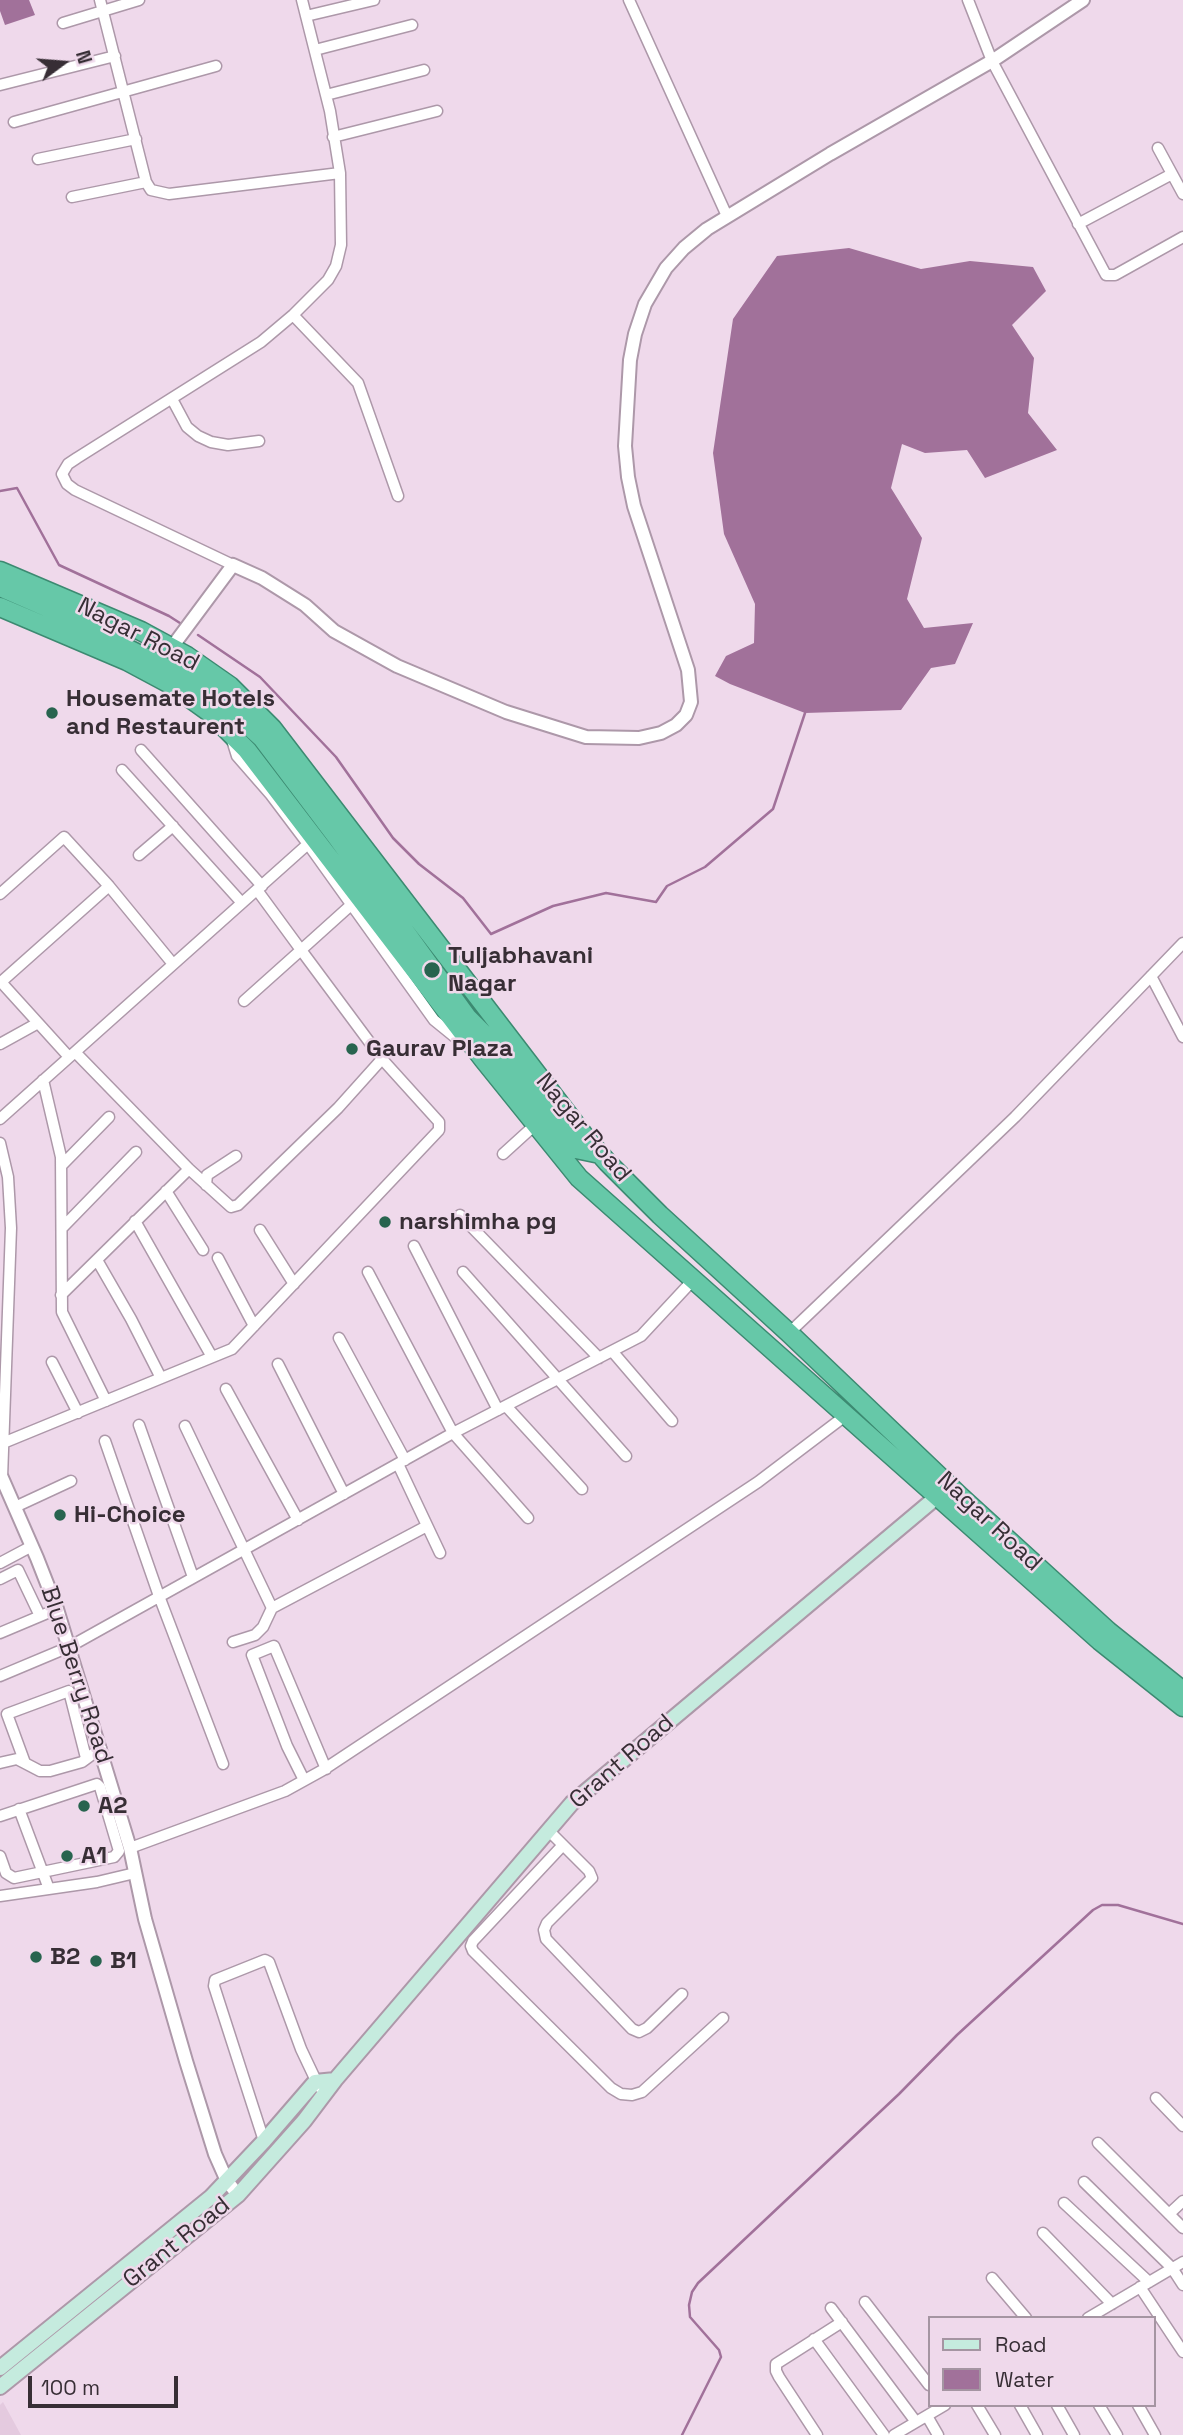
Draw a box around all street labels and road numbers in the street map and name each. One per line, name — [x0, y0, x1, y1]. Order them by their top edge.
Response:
street label: Nagar Road — [72, 592, 204, 678]
street label: Nagar Road — [529, 1068, 637, 1188]
street label: Nagar Road — [931, 1466, 1047, 1578]
street label: Blue Berry Road — [34, 1583, 118, 1767]
street label: Grant Road — [564, 1709, 680, 1815]
street label: Grant Road — [118, 2191, 236, 2295]

